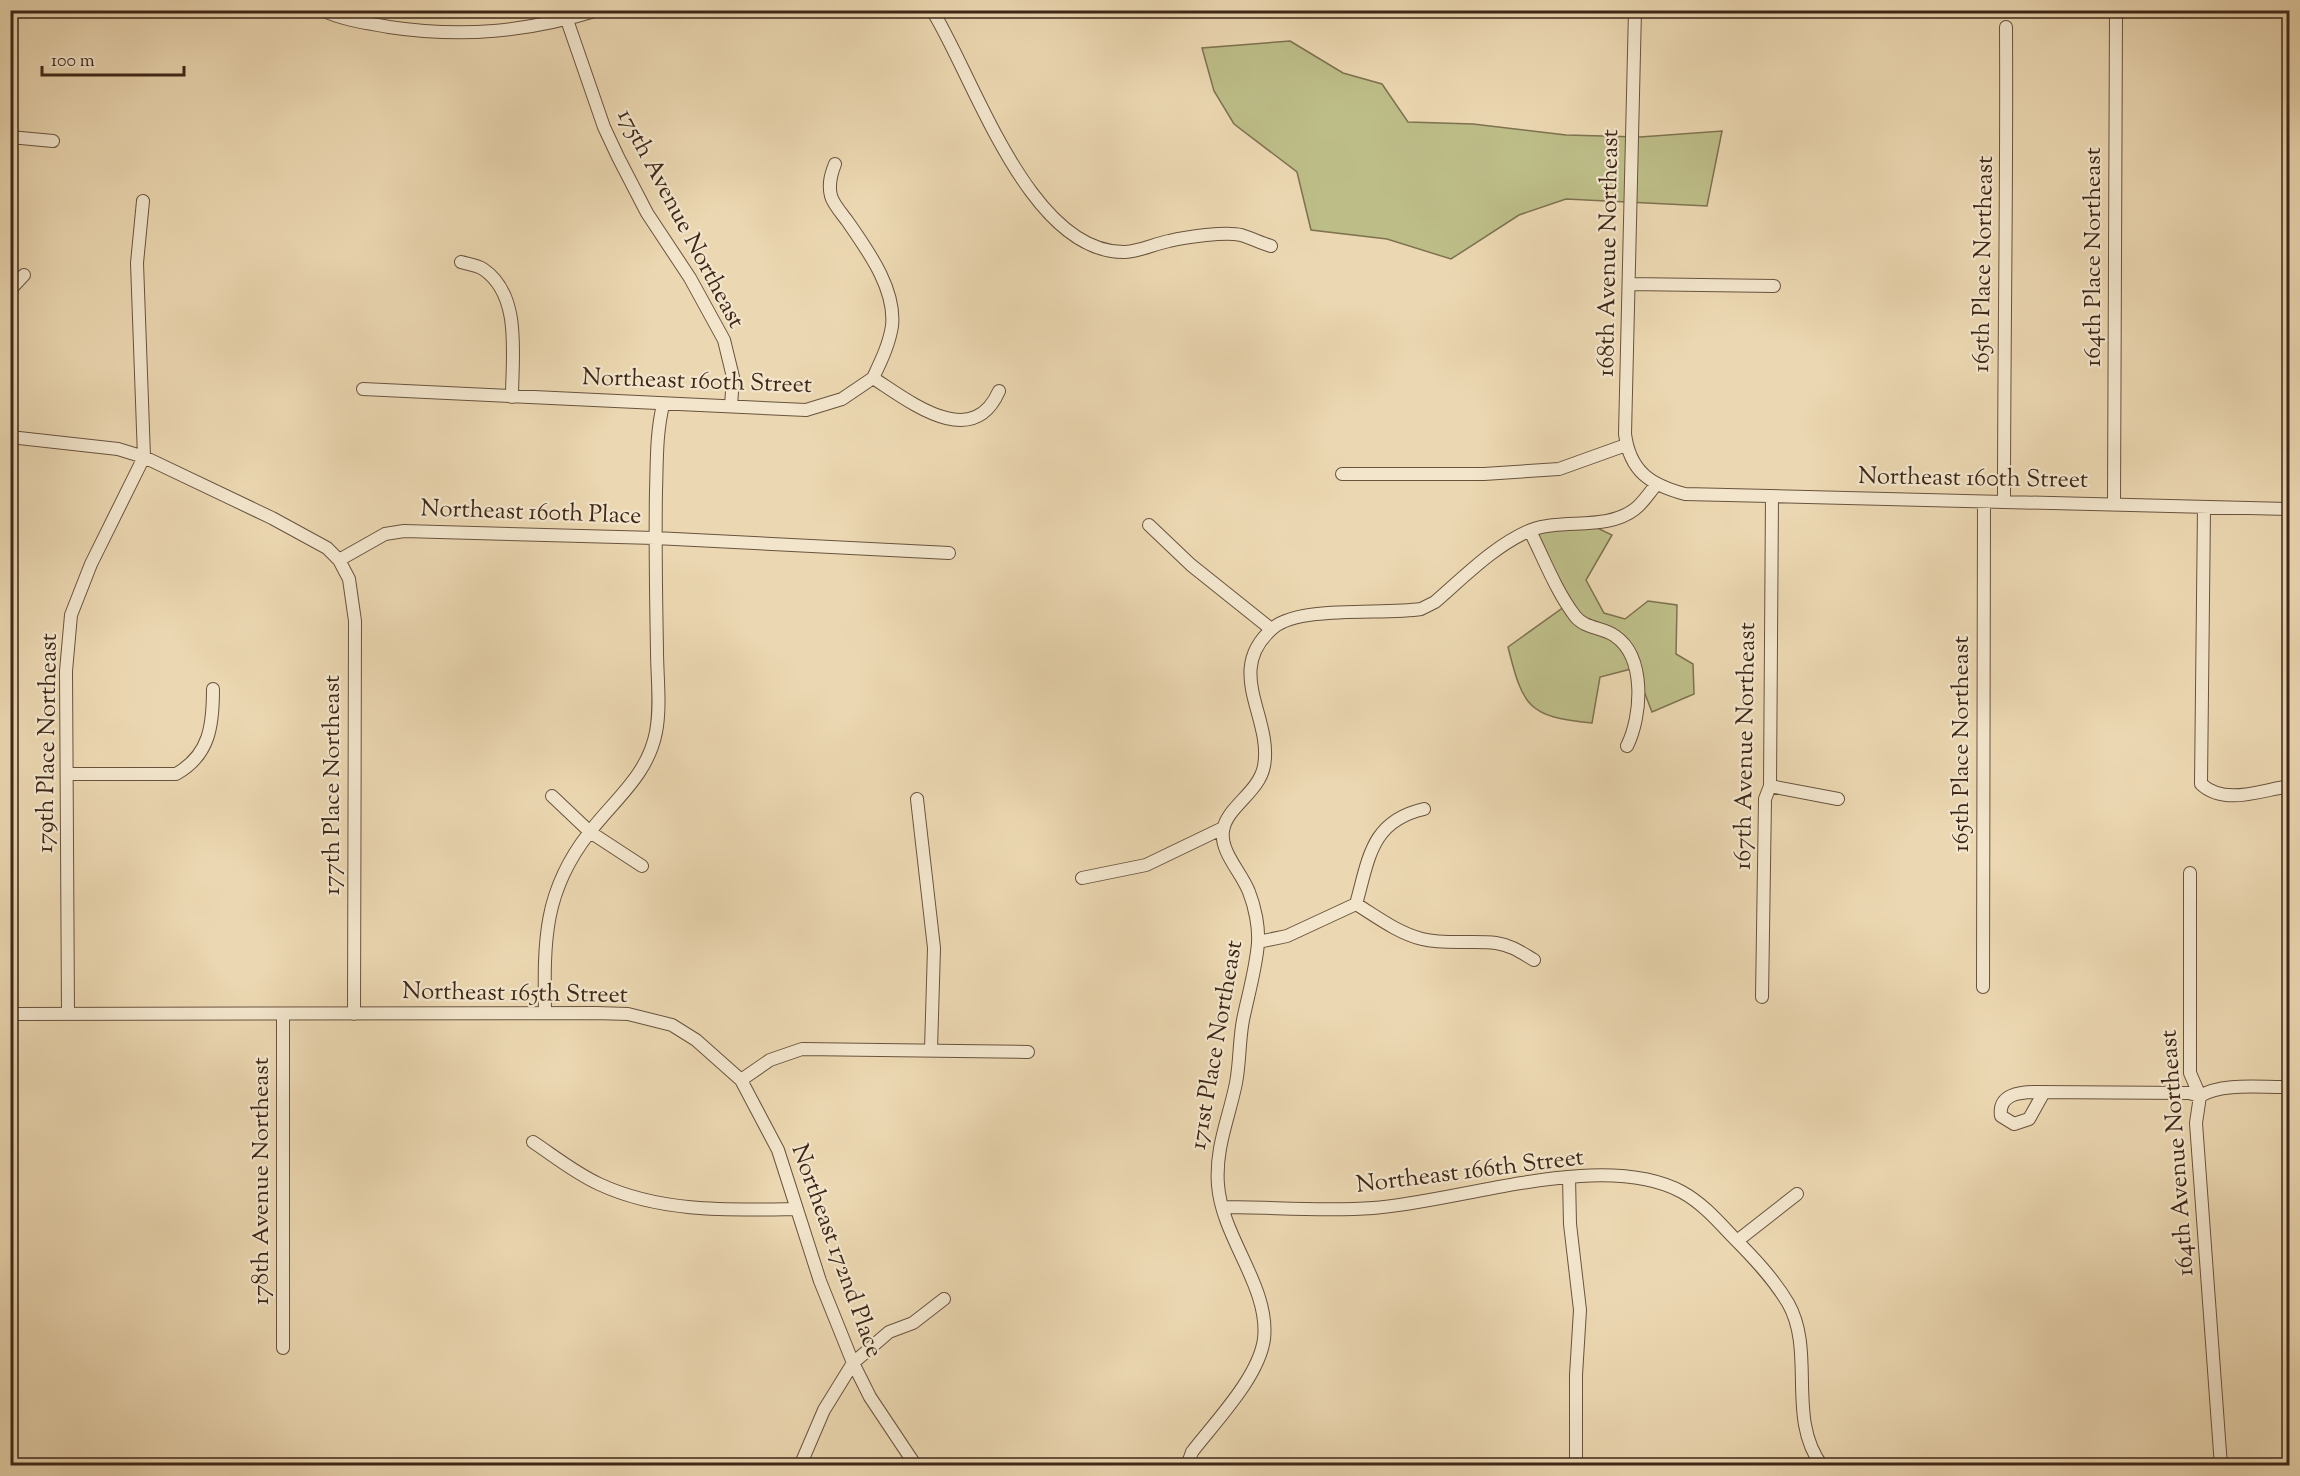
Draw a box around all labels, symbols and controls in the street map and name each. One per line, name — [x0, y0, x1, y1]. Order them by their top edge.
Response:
scale bar — [42, 39, 184, 77]
text: 100 m — [51, 49, 95, 75]
street label: 175th Avenue Northeast — [608, 103, 752, 335]
street label: 168th Avenue Northeast — [1590, 129, 1628, 377]
street label: 164th Place Northeast — [2077, 147, 2111, 367]
street label: 165th Place Northeast — [1965, 155, 2003, 373]
street label: Northeast 160th Street — [581, 361, 813, 403]
street label: Northeast 160th Street — [1858, 460, 2088, 498]
street label: Northeast 160th Place — [420, 492, 642, 534]
street label: 167th Avenue Northeast — [1727, 622, 1765, 870]
street label: 179th Place Northeast — [29, 633, 67, 853]
street label: 165th Place Northeast — [1945, 636, 1979, 852]
street label: 177th Place Northeast — [316, 675, 350, 895]
street label: 171st Place Northeast — [1182, 938, 1252, 1152]
street label: Northeast 165th Street — [402, 975, 628, 1013]
street label: 164th Avenue Northeast — [2152, 1029, 2204, 1277]
street label: 178th Avenue Northeast — [245, 1057, 279, 1305]
street label: Northeast 172nd Place — [782, 1140, 890, 1362]
street label: Northeast 166th Street — [1354, 1141, 1586, 1203]

